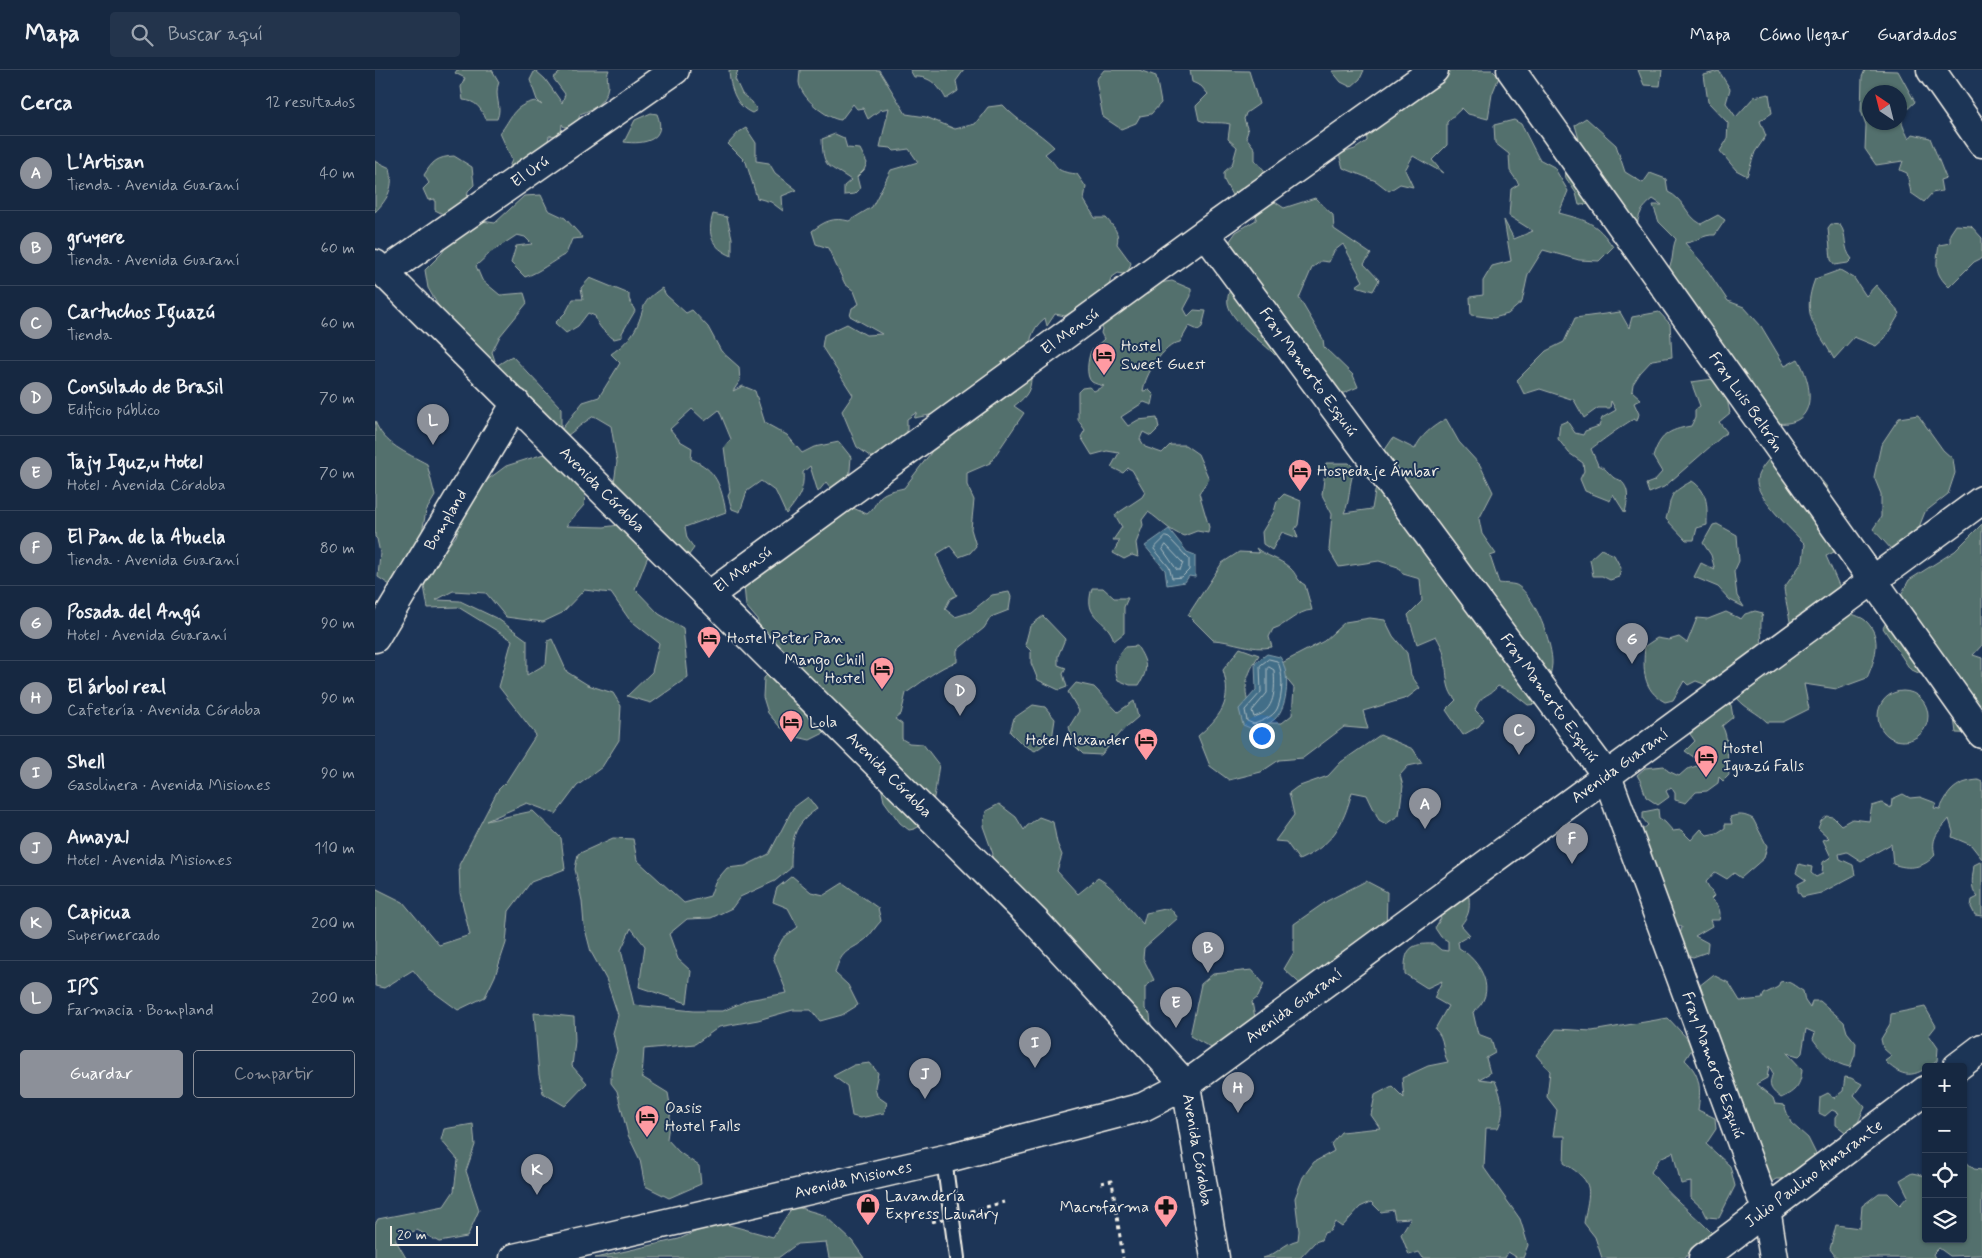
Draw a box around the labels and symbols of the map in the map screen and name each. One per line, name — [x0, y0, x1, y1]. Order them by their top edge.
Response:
north arrow — [1862, 85, 1907, 130]
street label: El Urú — [507, 151, 553, 193]
street label: Fray Mamerto Esquiú — [1254, 303, 1362, 441]
street label: El Mensú — [1037, 304, 1103, 360]
place label: Hostel Sweet Guest — [1121, 336, 1206, 375]
hotel icon: Hostel Sweet Guest — [1091, 342, 1117, 376]
street label: Fray Luis Beltrán — [1704, 348, 1788, 456]
pin: L — [417, 404, 449, 445]
street label: Avenida Córdoba — [554, 442, 650, 538]
hotel icon: Hospedaje Ámbar — [1287, 458, 1313, 492]
place label: Hospedaje Ámbar — [1317, 461, 1439, 482]
street label: Bompland — [420, 486, 472, 554]
street label: El Mensú — [710, 542, 776, 598]
pin: G — [1616, 623, 1648, 664]
hotel icon: Hostel Peter Pan — [696, 625, 722, 659]
place label: Hostel Peter Pan — [727, 628, 844, 649]
street label: Fray Mamerto Esquiú — [1495, 629, 1603, 767]
place label: Mango Chill Hostel — [785, 650, 865, 689]
hotel icon: Mango Chill Hostel — [869, 656, 895, 690]
pin: D — [944, 675, 976, 716]
hotel icon: Lola — [778, 709, 804, 743]
place label: Lola — [809, 712, 838, 733]
pin: C — [1503, 714, 1535, 755]
your location — [1249, 723, 1275, 749]
street label: Avenida Guaraní — [1567, 724, 1673, 808]
street label: Avenida Córdoba — [841, 727, 937, 823]
hotel icon: Hotel Alexander — [1133, 727, 1159, 761]
place label: Hotel Alexander — [1026, 730, 1130, 751]
place label: Hostel Iguazú Falls — [1723, 738, 1804, 777]
hotel icon: Hostel Iguazú Falls — [1693, 744, 1719, 778]
pin: A — [1409, 788, 1441, 829]
pin: F — [1556, 823, 1588, 864]
pin: B — [1192, 932, 1224, 973]
street label: Avenida Guaraní — [1241, 964, 1347, 1048]
pin: E — [1160, 987, 1192, 1028]
street label: Fray Mamerto Esquiú — [1677, 989, 1749, 1141]
pin: I — [1019, 1027, 1051, 1068]
pin: J — [909, 1058, 941, 1099]
pin: H — [1222, 1072, 1254, 1113]
street label: Avenida Córdoba — [1177, 1092, 1217, 1208]
place label: Oasis Hostel Falls — [665, 1098, 741, 1137]
hotel icon: Oasis Hostel Falls — [634, 1104, 660, 1138]
street label: Julio Paulino Amarante — [1741, 1115, 1887, 1233]
pin: K — [521, 1154, 553, 1195]
street label: Avenida Misiones — [792, 1156, 914, 1204]
place label: Lavandería Express Laundry — [885, 1186, 999, 1225]
shop icon: Lavandería Express Laundry — [855, 1192, 881, 1226]
pharmacy icon: Macrofarma — [1153, 1194, 1179, 1228]
place label: Macrofarma — [1060, 1197, 1149, 1218]
scale bar — [390, 1223, 477, 1246]

